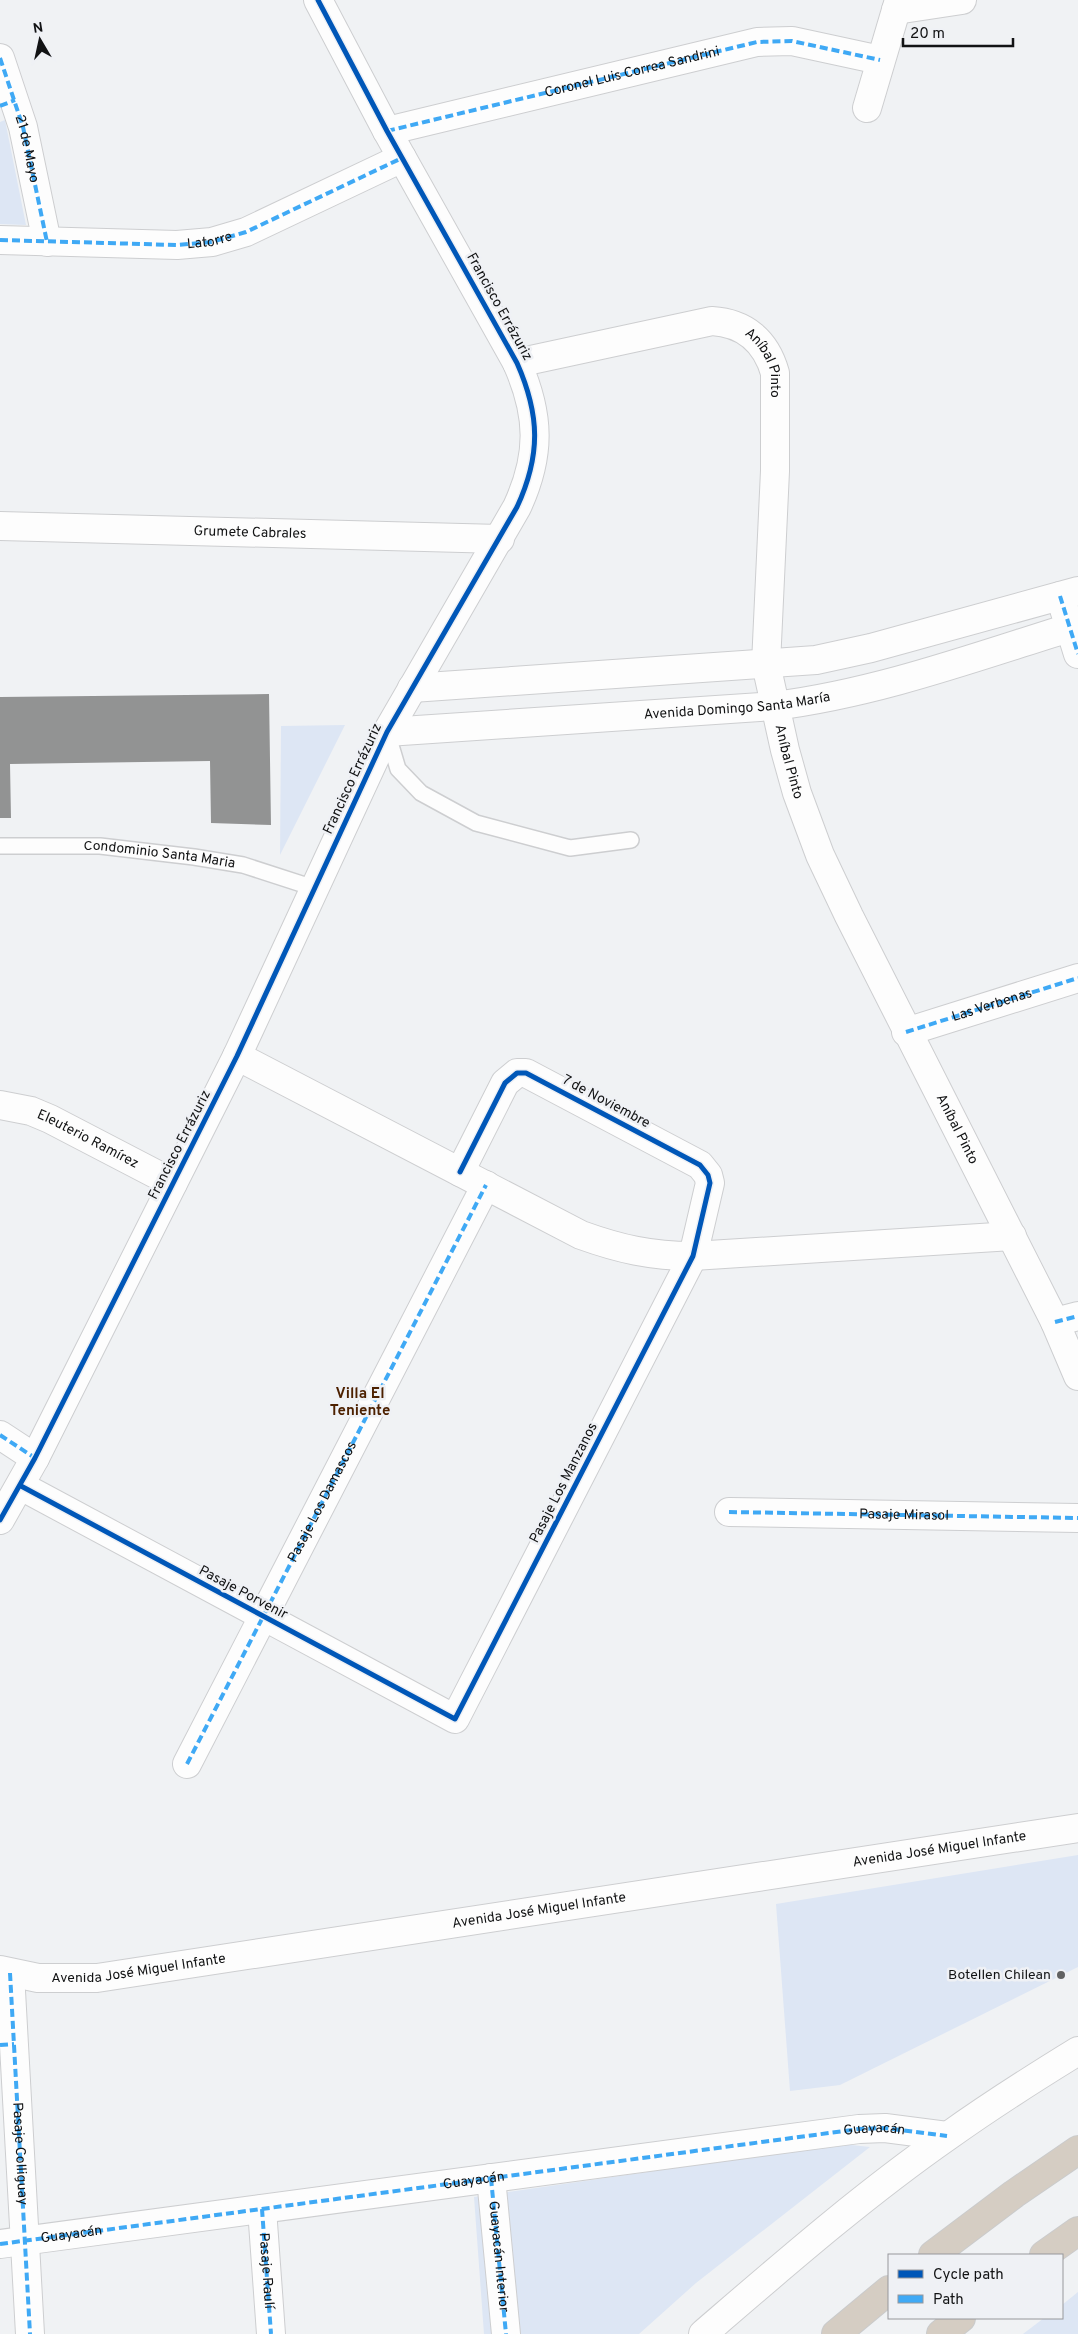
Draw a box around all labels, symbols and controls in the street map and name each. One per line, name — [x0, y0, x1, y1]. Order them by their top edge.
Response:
north arrow — [15, 15, 65, 65]
scale bar — [903, 15, 1013, 47]
text: N — [32, 19, 45, 38]
text: 20 m — [910, 25, 945, 44]
street label: Coronel Luis Correa Sandrini — [543, 43, 721, 101]
street label: 21 de Mayo — [11, 113, 43, 185]
street label: Latorre — [186, 228, 234, 253]
street label: Francisco Errázuriz — [462, 250, 536, 364]
street label: Aníbal Pinto — [741, 324, 784, 398]
street label: Grumete Cabrales — [193, 523, 307, 542]
street label: Avenida Domingo Santa María — [643, 688, 832, 723]
street label: Francisco Errázuriz — [320, 721, 386, 837]
street label: Aníbal Pinto — [771, 723, 807, 802]
street label: Condominio Santa Maria — [84, 838, 237, 872]
street label: Las Verbenas — [950, 984, 1034, 1026]
street label: 7 de Noviembre — [559, 1072, 653, 1132]
street label: Francisco Errázuriz — [145, 1088, 215, 1202]
street label: Aníbal Pinto — [932, 1091, 982, 1167]
street label: Eleuterio Ramírez — [34, 1106, 142, 1172]
district label: Villa El Teniente — [330, 1385, 390, 1421]
street label: Pasaje Los Manzanos — [526, 1420, 602, 1546]
street label: Pasaje Los Damascos — [284, 1438, 361, 1565]
street label: Pasaje Mirasol — [859, 1506, 949, 1524]
street label: Pasaje Porvenir — [196, 1562, 291, 1624]
street label: Avenida José Miguel Infante — [851, 1828, 1027, 1871]
street label: Avenida José Miguel Infante — [451, 1889, 627, 1932]
street label: Avenida José Miguel Infante — [51, 1950, 227, 1987]
place label: Botellen Chilean — [948, 1967, 1051, 1984]
marker: Botellen Chilean — [1055, 1969, 1067, 1981]
street label: Pasaje Colliguay — [9, 2102, 31, 2206]
street label: Guayacán — [842, 2119, 906, 2140]
street label: Guayacán — [442, 2168, 506, 2193]
street label: Guayacán Interior — [485, 2200, 512, 2314]
street label: Guayacán — [40, 2222, 103, 2247]
street label: Pasaje Raulí — [255, 2232, 278, 2311]
legend — [888, 2254, 1063, 2319]
text: Cycle path — [933, 2266, 1004, 2285]
text: Path — [933, 2291, 964, 2310]

